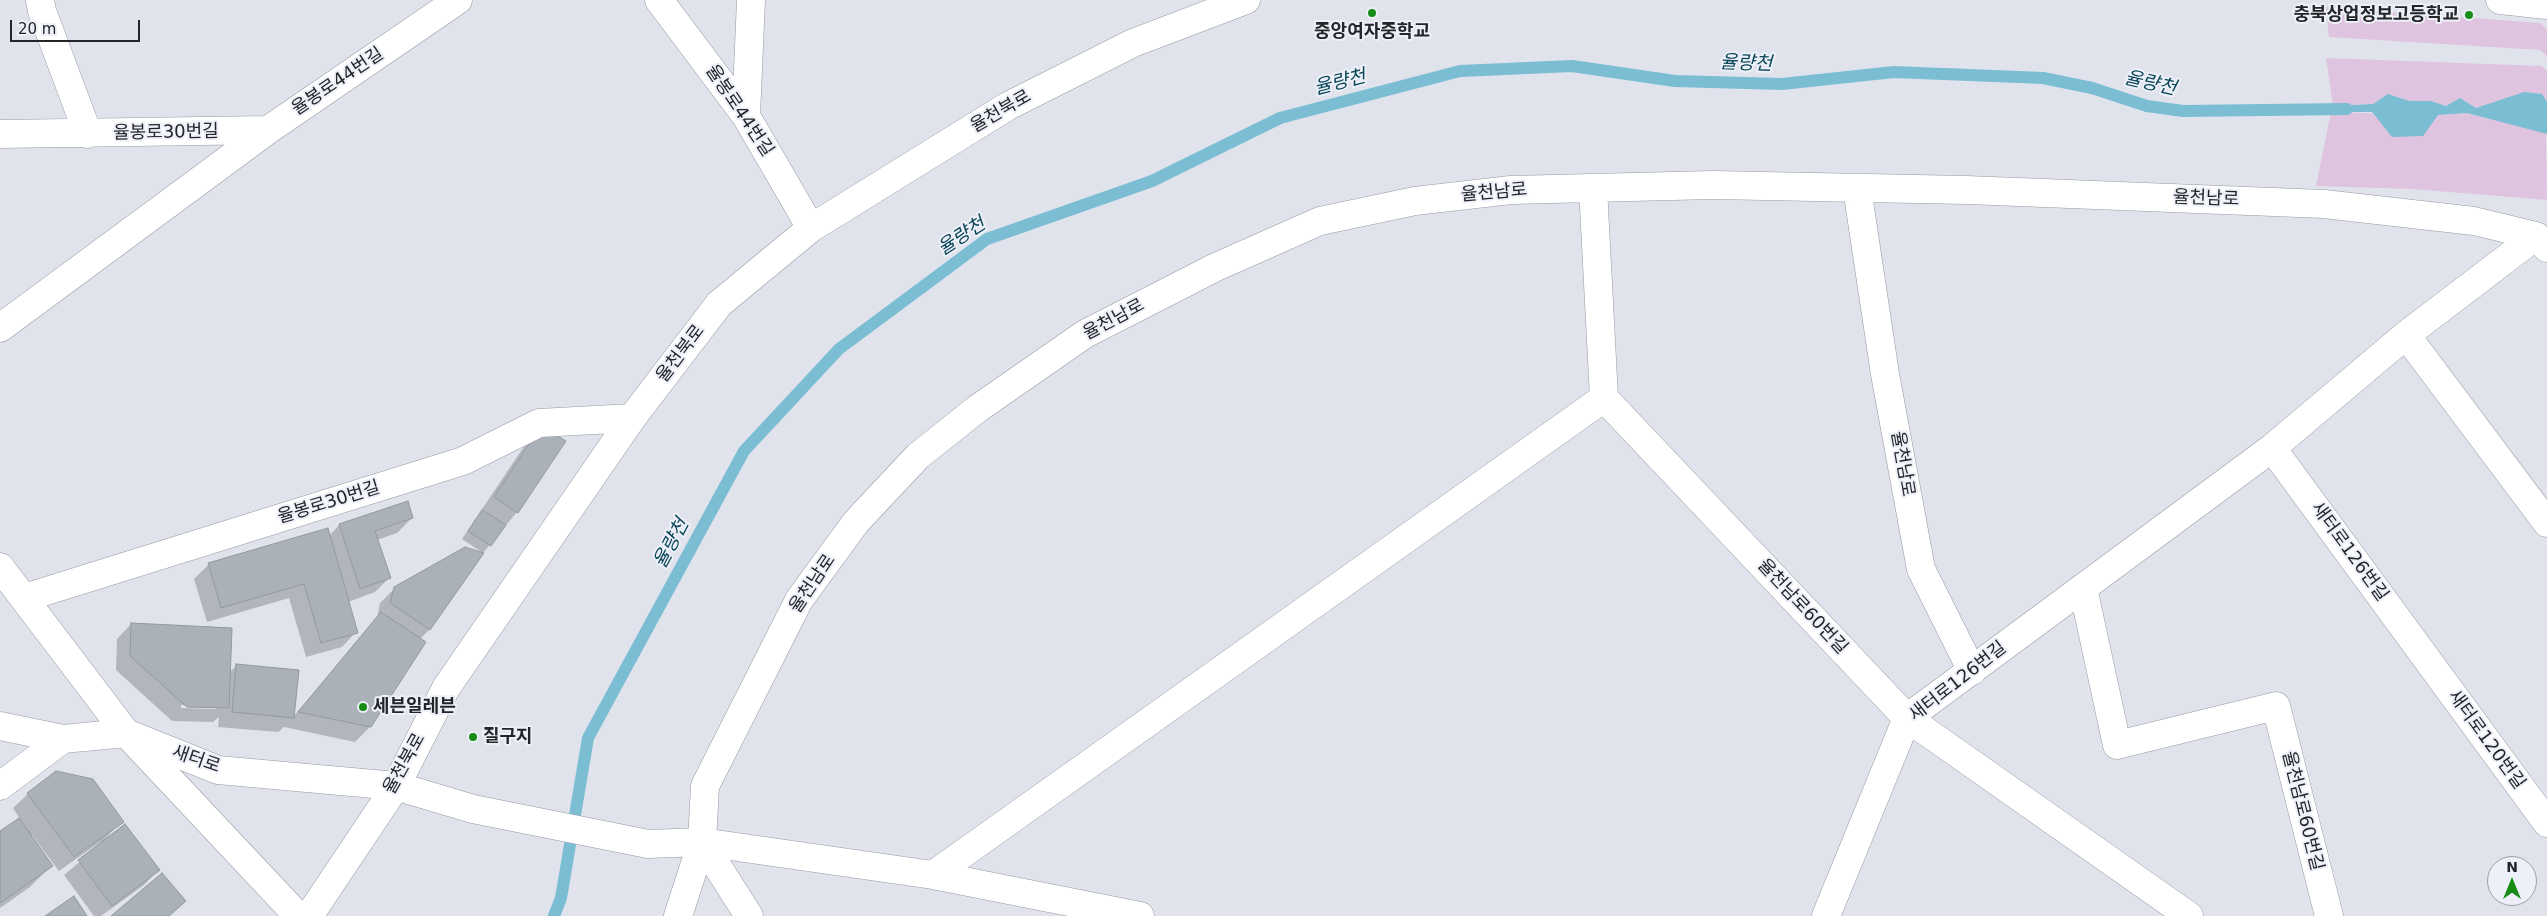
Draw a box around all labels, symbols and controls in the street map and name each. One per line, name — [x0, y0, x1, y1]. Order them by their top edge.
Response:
place label: 충북상업정보고등학교 — [2293, 4, 2459, 26]
marker: 중앙여자중학교 — [1366, 7, 1378, 19]
marker: 충북상업정보고등학교 — [2463, 9, 2475, 21]
scale bar — [12, 10, 142, 42]
text: 20 m — [18, 20, 56, 38]
place label: 중앙여자중학교 — [1314, 21, 1430, 43]
street label: 율봉로44번길 — [288, 43, 388, 121]
water label: 율량천 — [1719, 52, 1773, 76]
street label: 율봉로44번길 — [700, 61, 778, 161]
water label: 율량천 — [1312, 66, 1368, 100]
water label: 율량천 — [2122, 67, 2178, 101]
street label: 율천북로 — [967, 86, 1035, 138]
street label: 율봉로30번길 — [113, 121, 219, 145]
street label: 율천남로 — [1460, 179, 1528, 207]
street label: 율천남로 — [2173, 187, 2239, 211]
water label: 율량천 — [934, 213, 990, 261]
street label: 율천남로 — [1080, 295, 1148, 345]
street label: 율천북로 — [652, 321, 710, 387]
street label: 율천남로 — [1886, 430, 1918, 498]
street label: 율봉로30번길 — [275, 477, 383, 529]
street label: 새터로126번길 — [2306, 498, 2392, 606]
water label: 율량천 — [650, 515, 694, 573]
street label: 율천남로 — [786, 551, 840, 617]
street label: 율천남로60번길 — [1752, 555, 1852, 659]
street label: 새터로126번길 — [1905, 637, 2011, 727]
street label: 새터로120번길 — [2443, 686, 2529, 794]
place label: 세븐일레븐 — [373, 696, 456, 718]
marker: 세븐일레븐 — [357, 701, 369, 713]
place label: 질구지 — [483, 726, 533, 748]
street label: 율천북로 — [379, 730, 431, 798]
marker: 질구지 — [467, 731, 479, 743]
street label: 새터로 — [169, 742, 223, 778]
street label: 율천남로60번길 — [2277, 749, 2327, 873]
north arrow — [2487, 856, 2537, 906]
text: N — [2506, 859, 2518, 875]

